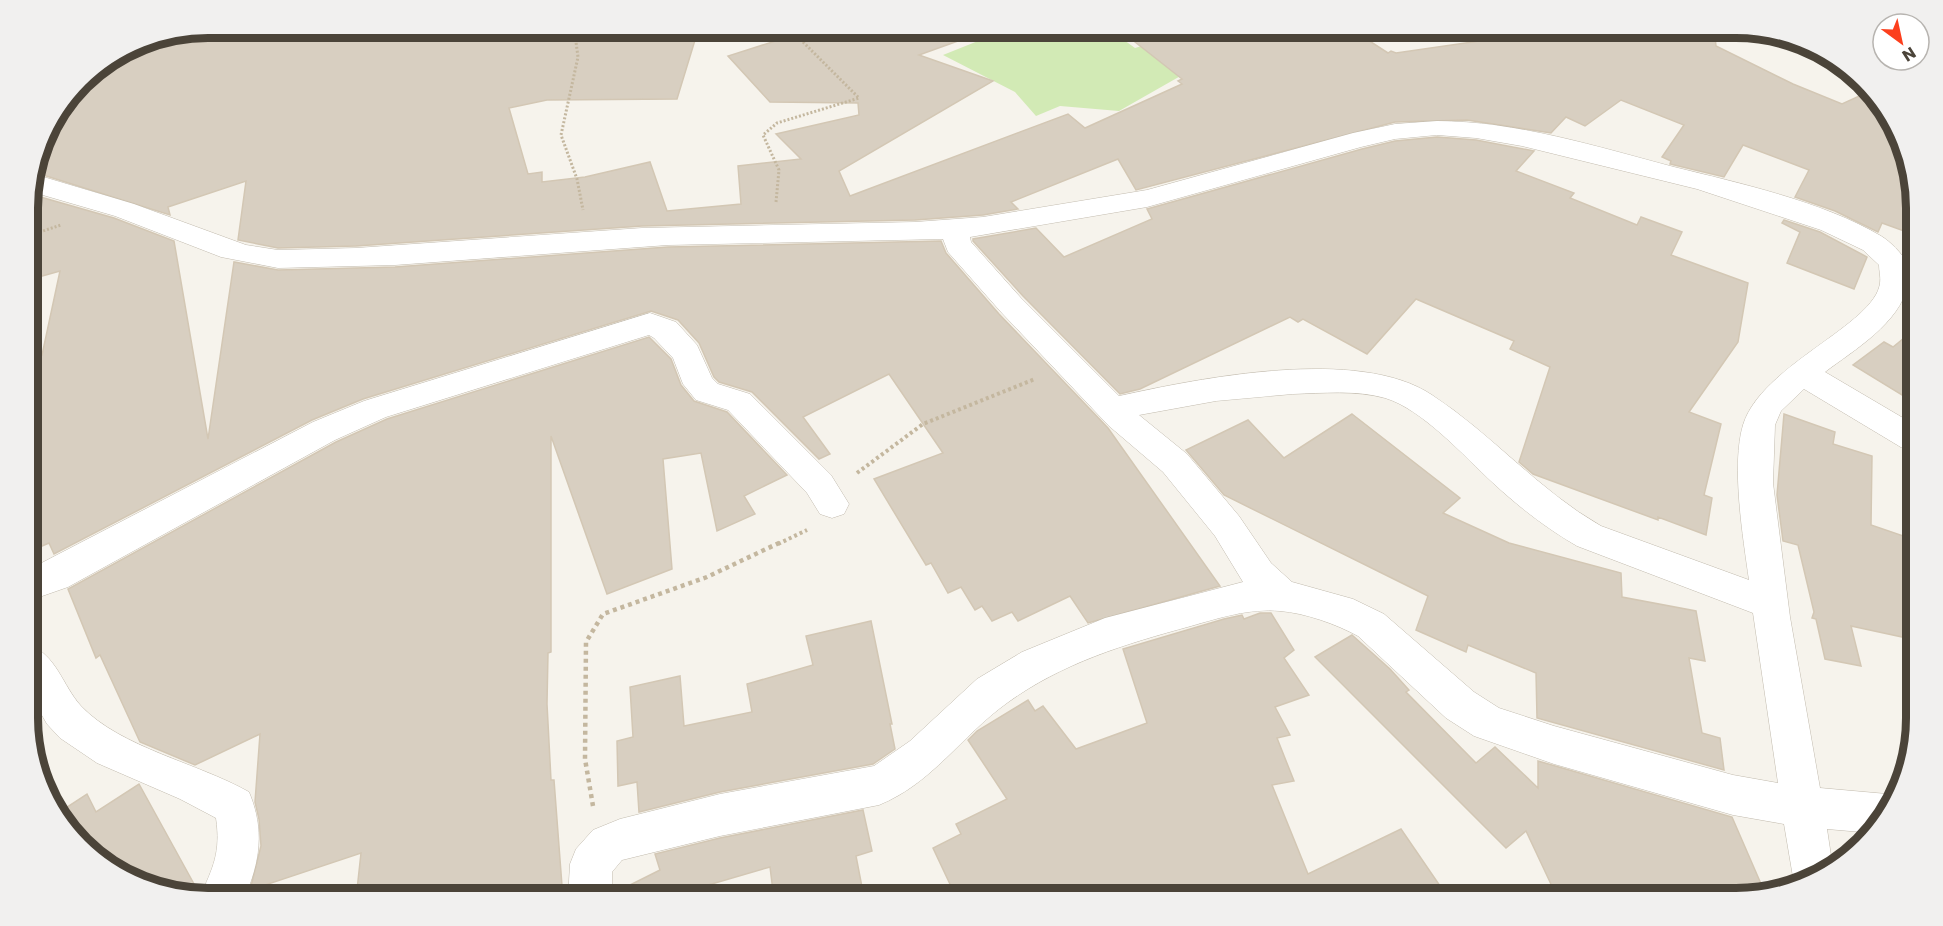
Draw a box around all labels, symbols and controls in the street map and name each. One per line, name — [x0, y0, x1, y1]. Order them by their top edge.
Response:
north arrow — [1871, 12, 1931, 72]
text: N — [1898, 41, 1920, 67]

